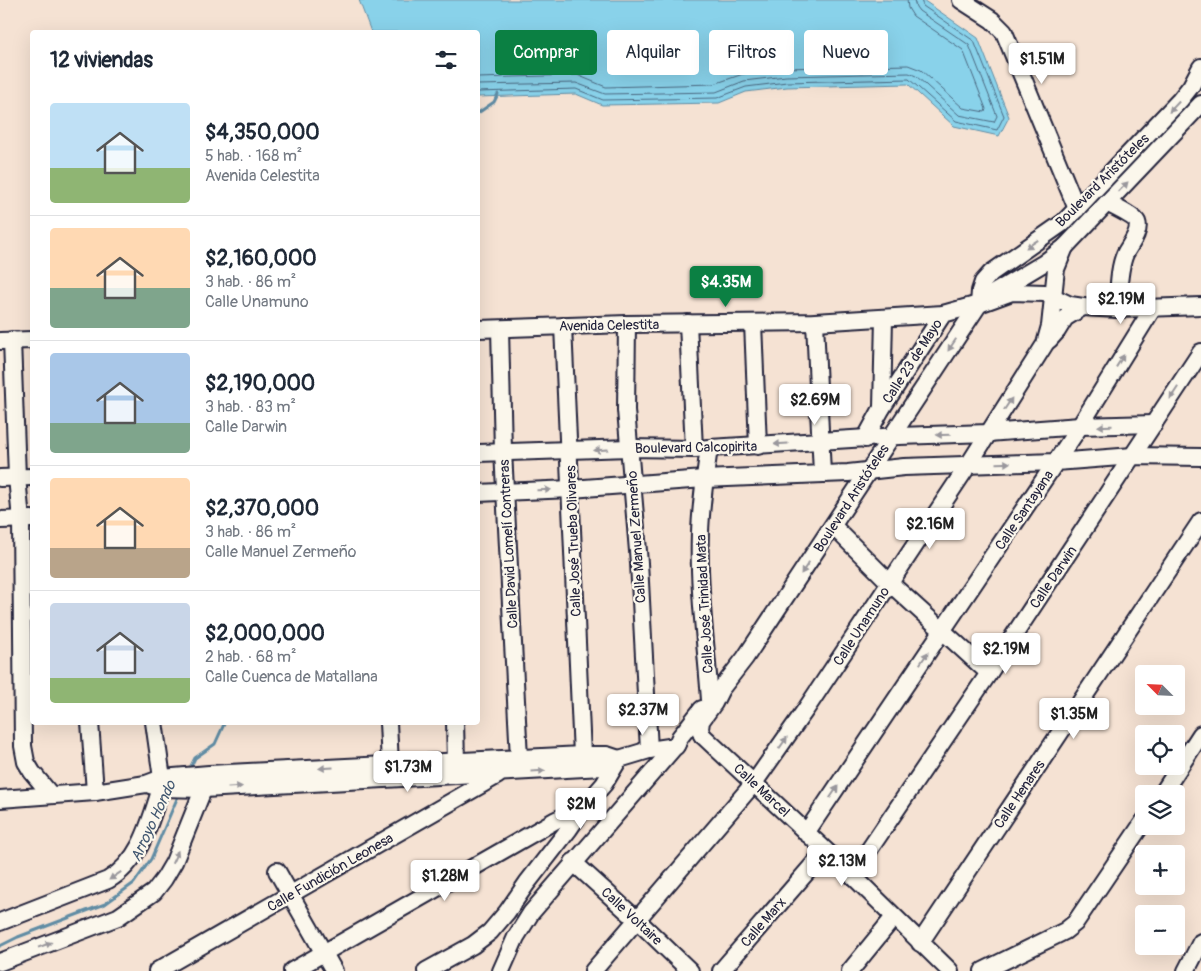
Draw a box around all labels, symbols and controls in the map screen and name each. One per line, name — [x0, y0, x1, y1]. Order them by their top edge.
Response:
chip: Comprar — [495, 30, 597, 75]
chip: Alquilar — [607, 30, 699, 75]
chip: Filtros — [709, 30, 794, 75]
chip: Nuevo — [804, 30, 888, 75]
pin: $1.51M — [1001, 42, 1083, 85]
icon: filters — [432, 46, 460, 74]
text: 12 viviendas — [50, 47, 153, 74]
text: $1.51M — [1020, 49, 1064, 69]
one-way arrow — [1168, 100, 1179, 113]
text: $4,350,000 — [205, 119, 320, 146]
icon: home — [90, 123, 150, 183]
street label: Boulevard Aristóteles — [1052, 130, 1153, 231]
text: 5 hab. · 168 m² — [205, 146, 302, 166]
text: Avenida Celestita — [205, 166, 320, 186]
one-way arrow — [1117, 181, 1129, 193]
one-way arrow — [1026, 239, 1039, 249]
text: $2,160,000 — [205, 245, 317, 272]
icon: home — [90, 248, 150, 308]
pin: $4.35M — [685, 266, 767, 308]
text: 3 hab. · 86 m² — [205, 272, 296, 292]
text: $4.35M — [701, 272, 751, 292]
pin: $2.19M — [1080, 282, 1162, 325]
text: $2.19M — [1097, 289, 1145, 309]
text: Calle Unamuno — [205, 292, 309, 312]
street label: Avenida Celestita — [559, 316, 659, 335]
street label: Calle 23 de Mayo — [879, 316, 946, 407]
one-way arrow — [947, 338, 957, 352]
one-way arrow — [1115, 355, 1124, 368]
text: $2,190,000 — [205, 370, 315, 397]
icon: home — [90, 373, 150, 433]
pin: $2.69M — [774, 384, 856, 426]
one-way arrow — [1169, 386, 1179, 400]
text: $2.69M — [790, 390, 840, 410]
text: 3 hab. · 83 m² — [205, 397, 296, 417]
one-way arrow — [1003, 397, 1012, 410]
text: Calle Darwin — [205, 417, 287, 437]
one-way arrow — [1097, 422, 1113, 430]
one-way arrow — [935, 431, 951, 439]
street label: Boulevard Calcopirita — [635, 438, 757, 457]
one-way arrow — [772, 440, 788, 448]
street label: Boulevard Aristóteles — [810, 440, 893, 555]
one-way arrow — [592, 446, 608, 454]
street label: Calle David Lomelí Contreras — [496, 458, 521, 629]
one-way arrow — [995, 459, 1011, 467]
street label: Calle José Trueba Olivares — [562, 464, 585, 617]
street label: Calle Santayana — [992, 467, 1057, 553]
street label: Calle Manuel Zermeño — [623, 470, 650, 604]
one-way arrow — [536, 485, 552, 493]
text: $2,370,000 — [205, 495, 319, 522]
icon: home — [90, 498, 150, 558]
pin: $2.16M — [889, 508, 971, 550]
text: $2.16M — [906, 514, 954, 534]
text: 3 hab. · 86 m² — [205, 522, 296, 542]
street label: Calle José Trinidad Mata — [692, 534, 717, 674]
text: Calle Manuel Zermeño — [205, 542, 356, 562]
street label: Calle Darwin — [1026, 543, 1081, 612]
one-way arrow — [800, 562, 810, 575]
street label: Calle Unamuno — [830, 583, 893, 669]
text: $2,000,000 — [205, 620, 325, 647]
icon: home — [90, 623, 150, 683]
pin: $2.19M — [965, 632, 1047, 675]
text: $2.19M — [982, 639, 1030, 659]
text: 2 hab. · 68 m² — [205, 647, 296, 667]
one-way arrow — [920, 651, 929, 664]
north arrow — [1135, 665, 1185, 715]
map controls — [1135, 665, 1185, 955]
text: Calle Cuenca de Matallana — [205, 667, 378, 687]
pin: $2.37M — [602, 694, 684, 736]
pin: $1.35M — [1033, 698, 1115, 740]
text: $2.37M — [618, 700, 668, 720]
text: $1.35M — [1050, 704, 1098, 724]
button: locate — [1135, 725, 1185, 775]
one-way arrow — [778, 736, 788, 750]
pin: $1.73M — [367, 750, 449, 793]
street label: Calle Henares — [990, 756, 1049, 832]
text: $1.73M — [384, 757, 432, 777]
street label: Calle Marcel — [730, 760, 793, 821]
one-way arrow — [318, 765, 334, 773]
one-way arrow — [530, 766, 546, 774]
water label: Arroyo Hondo — [126, 777, 181, 865]
one-way arrow — [228, 783, 244, 791]
button: layers — [1135, 785, 1185, 835]
one-way arrow — [829, 786, 839, 799]
pin: $2M — [557, 788, 605, 830]
text: $2M — [566, 794, 596, 814]
street label: Calle Fundición Leonesa — [264, 829, 396, 915]
pin: $2.13M — [801, 844, 883, 887]
button: + — [1135, 845, 1185, 895]
one-way arrow — [172, 850, 180, 864]
text: $2.13M — [818, 851, 866, 871]
pin: $1.28M — [404, 860, 486, 902]
text: $1.28M — [422, 866, 468, 886]
one-way arrow — [108, 871, 121, 881]
street label: Calle Voltaire — [598, 884, 666, 949]
street label: Calle Marx — [737, 894, 790, 951]
button: − — [1135, 905, 1185, 955]
one-way arrow — [38, 941, 53, 948]

